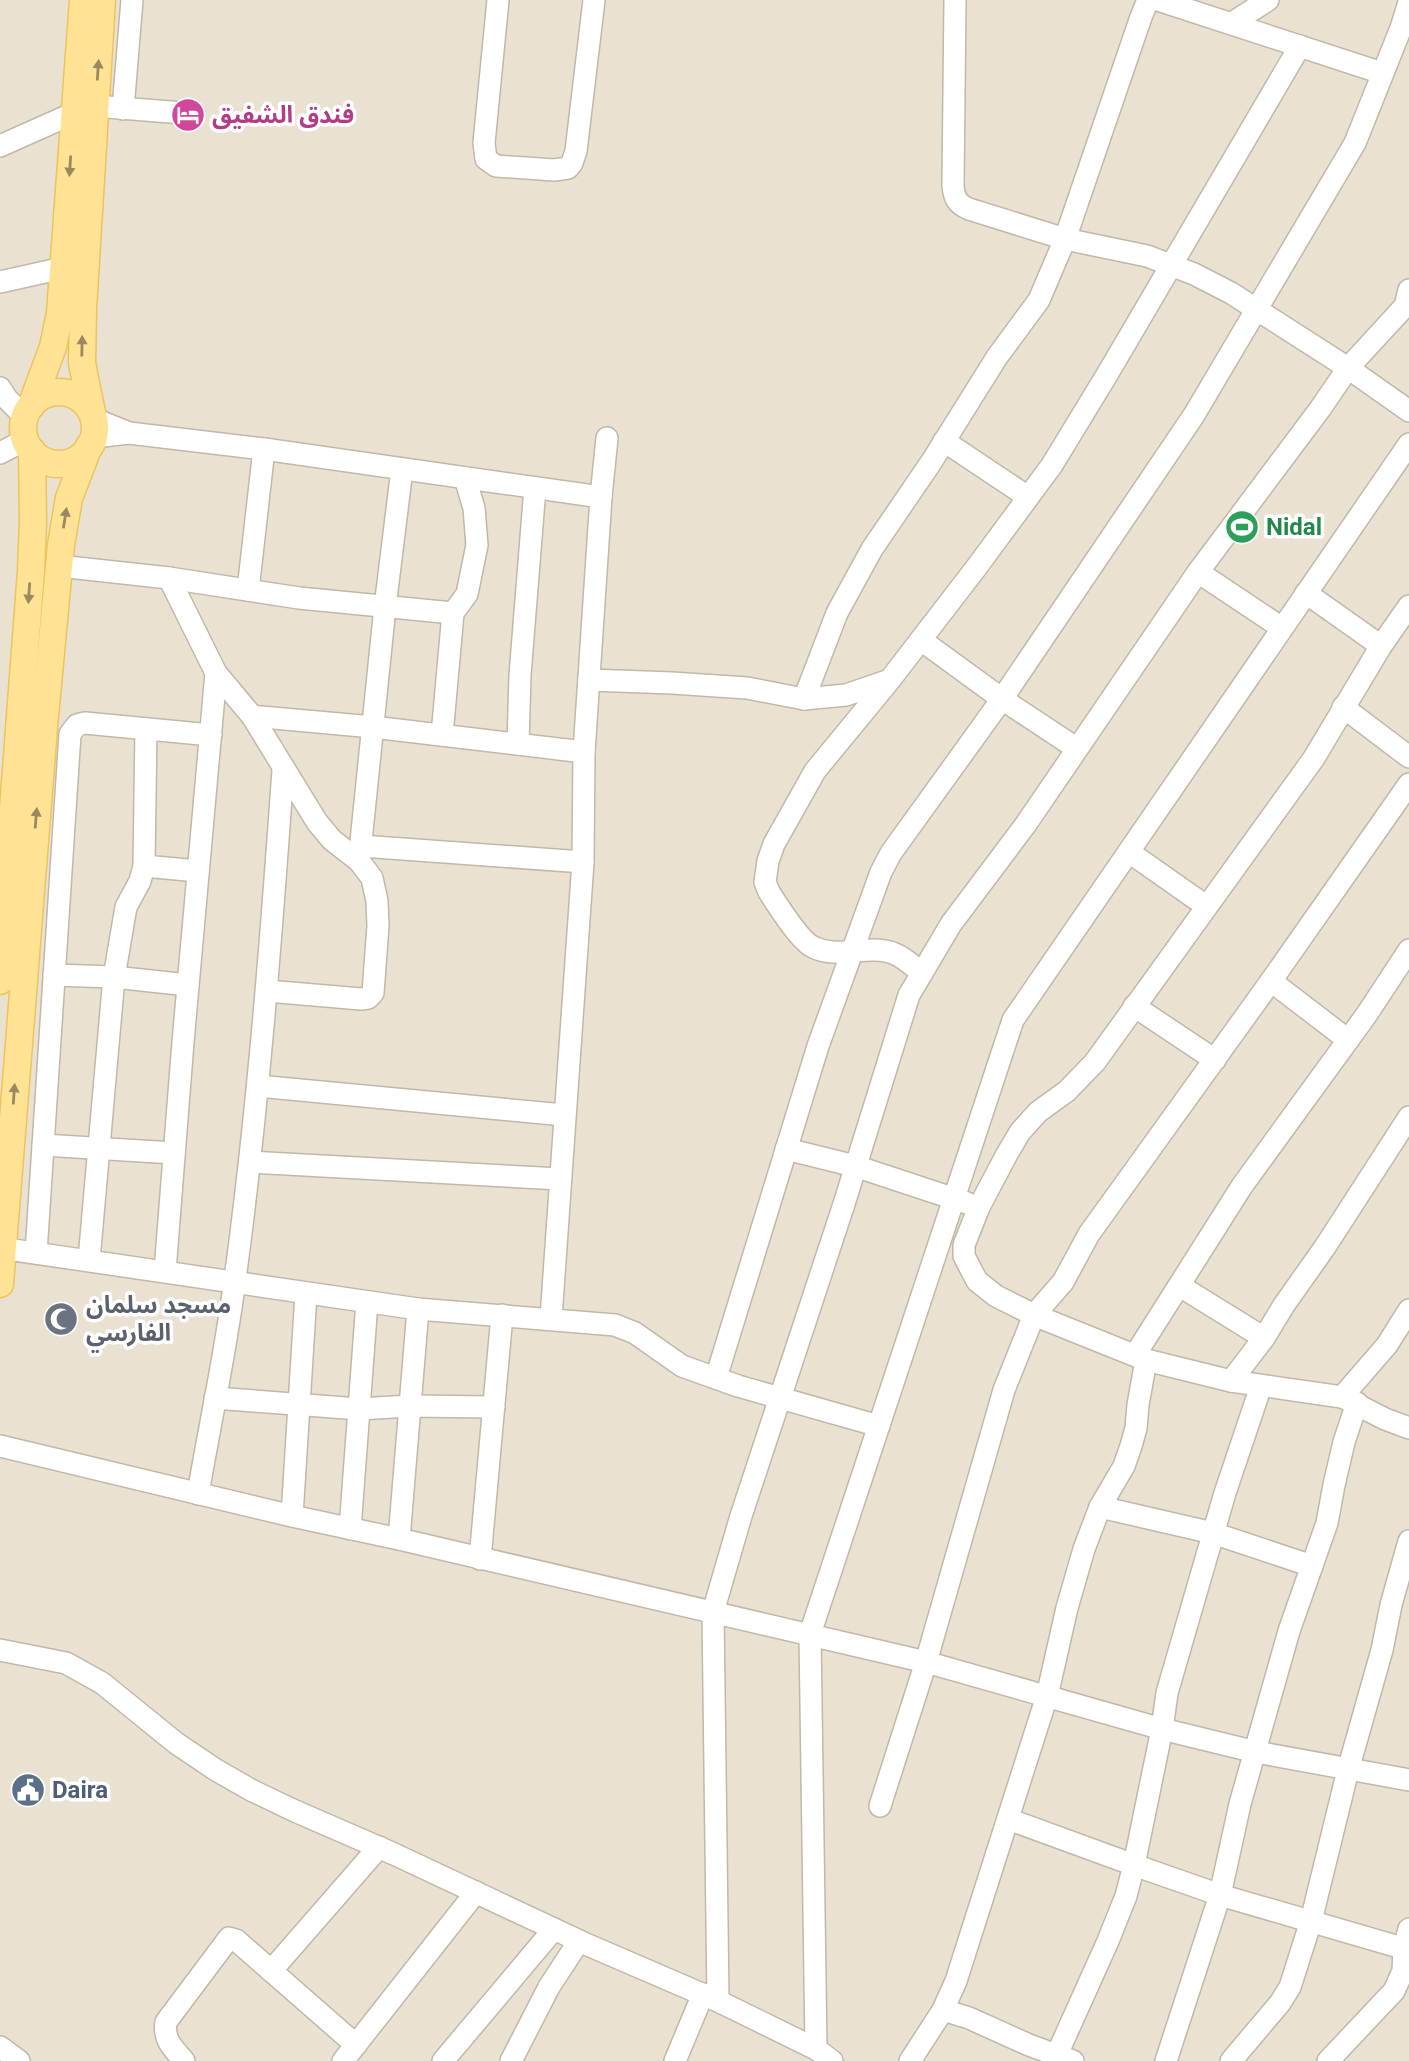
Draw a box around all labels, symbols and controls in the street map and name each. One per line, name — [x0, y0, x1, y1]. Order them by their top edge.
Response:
one-way arrow — [93, 58, 104, 80]
hotel icon: فندق الشفيق — [169, 96, 207, 134]
place label: فندق الشفيق — [212, 101, 354, 130]
one-way arrow — [64, 155, 75, 177]
one-way arrow — [77, 334, 88, 356]
one-way arrow — [60, 507, 71, 529]
sports icon: Nidal — [1223, 508, 1261, 546]
place label: Nidal — [1266, 513, 1322, 541]
one-way arrow — [23, 582, 34, 604]
one-way arrow — [31, 807, 42, 829]
one-way arrow — [9, 1082, 20, 1104]
place label: مسجد سلمان الفارسي — [86, 1291, 231, 1353]
mosque icon: مسجد سلمان الفارسي — [42, 1300, 80, 1338]
public building icon: Daira — [9, 1771, 47, 1809]
place label: Daira — [52, 1776, 108, 1804]

